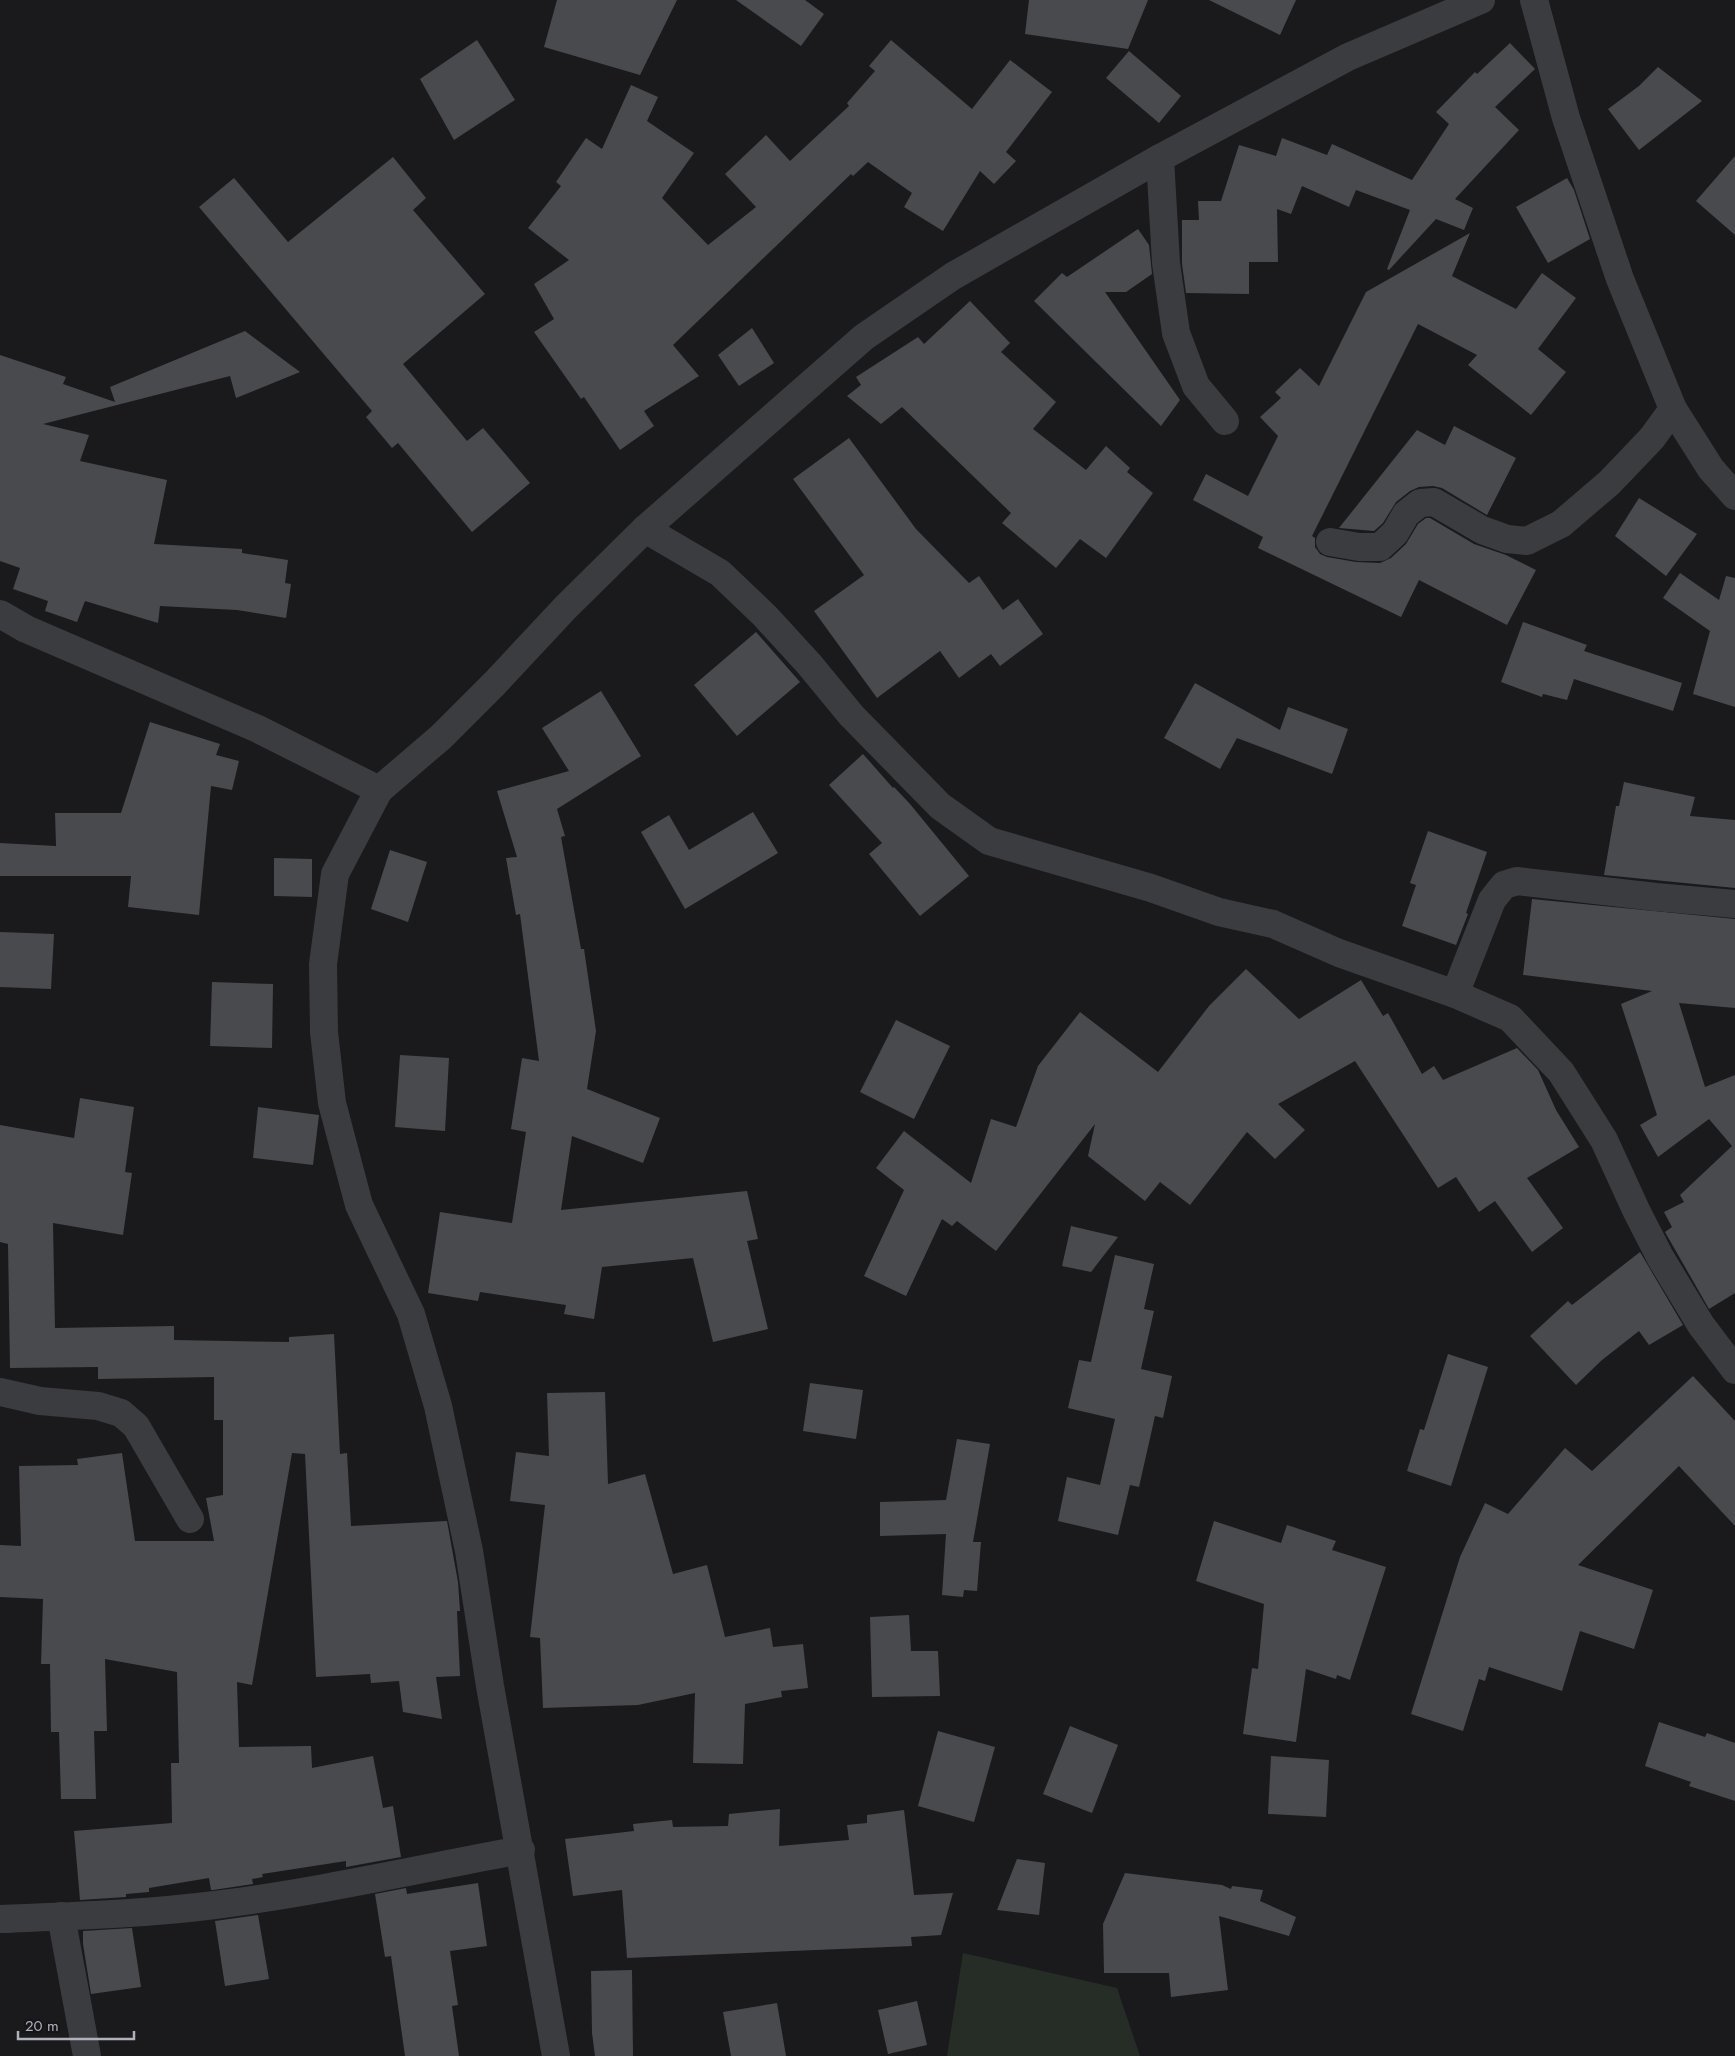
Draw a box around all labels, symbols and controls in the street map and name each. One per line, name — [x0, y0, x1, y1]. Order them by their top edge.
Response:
scale bar — [18, 2008, 134, 2040]
text: 20 m — [25, 2015, 59, 2037]

